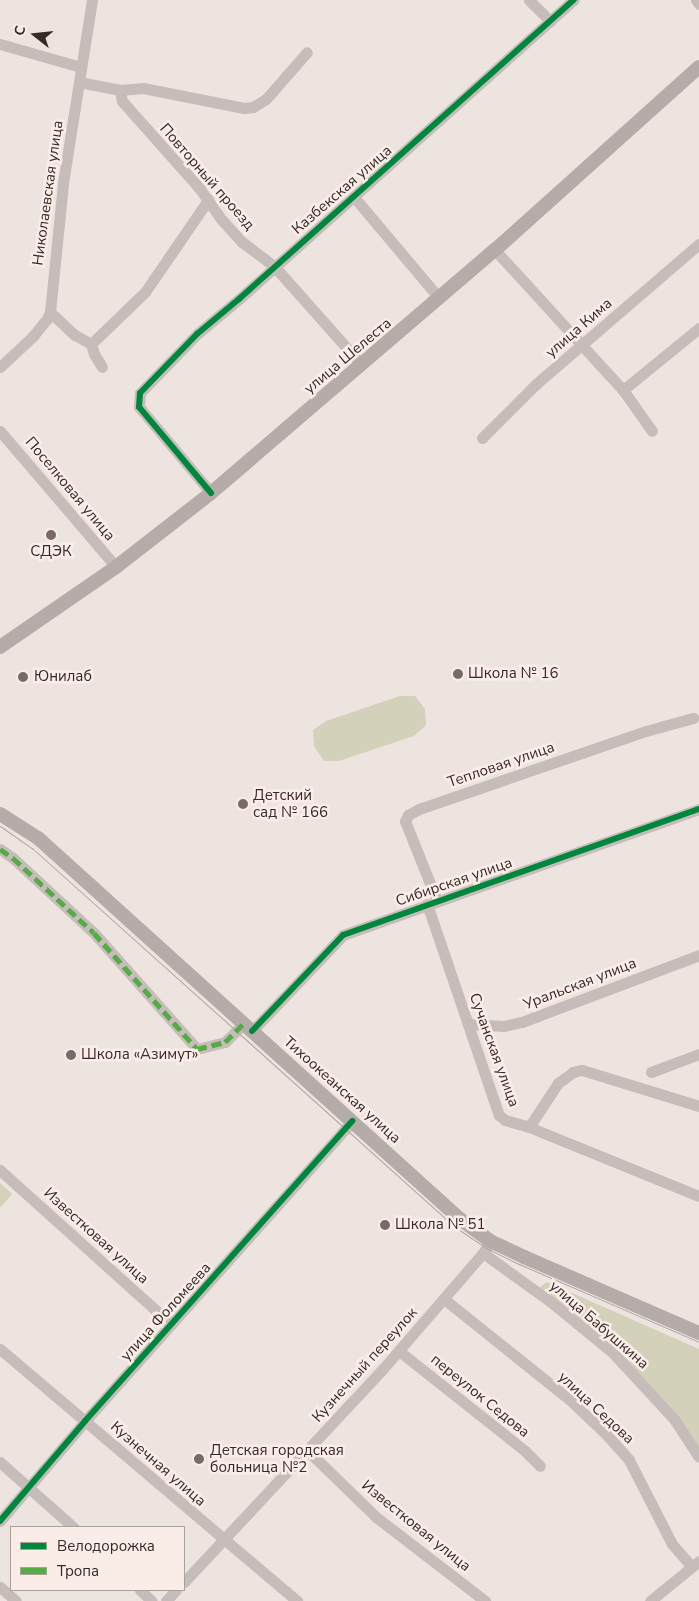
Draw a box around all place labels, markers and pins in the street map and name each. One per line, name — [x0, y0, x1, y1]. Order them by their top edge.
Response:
marker: СДЭК — [45, 529, 57, 541]
place label: СДЭК — [30, 543, 72, 561]
place label: Школа № 16 — [468, 665, 559, 683]
place label: Юнилаб — [34, 668, 92, 686]
marker: Школа № 16 — [452, 668, 464, 680]
marker: Юнилаб — [16, 670, 30, 684]
place label: Детский сад № 166 — [253, 786, 328, 821]
marker: Детский сад № 166 — [237, 798, 249, 810]
place label: Школа «Азимут» — [81, 1046, 198, 1064]
marker: Школа «Азимут» — [65, 1049, 77, 1061]
place label: Школа № 51 — [395, 1216, 486, 1234]
marker: Школа № 51 — [379, 1219, 391, 1231]
place label: Детская городская больница №2 — [210, 1441, 344, 1476]
marker: Детская городская больница №2 — [192, 1452, 206, 1466]

